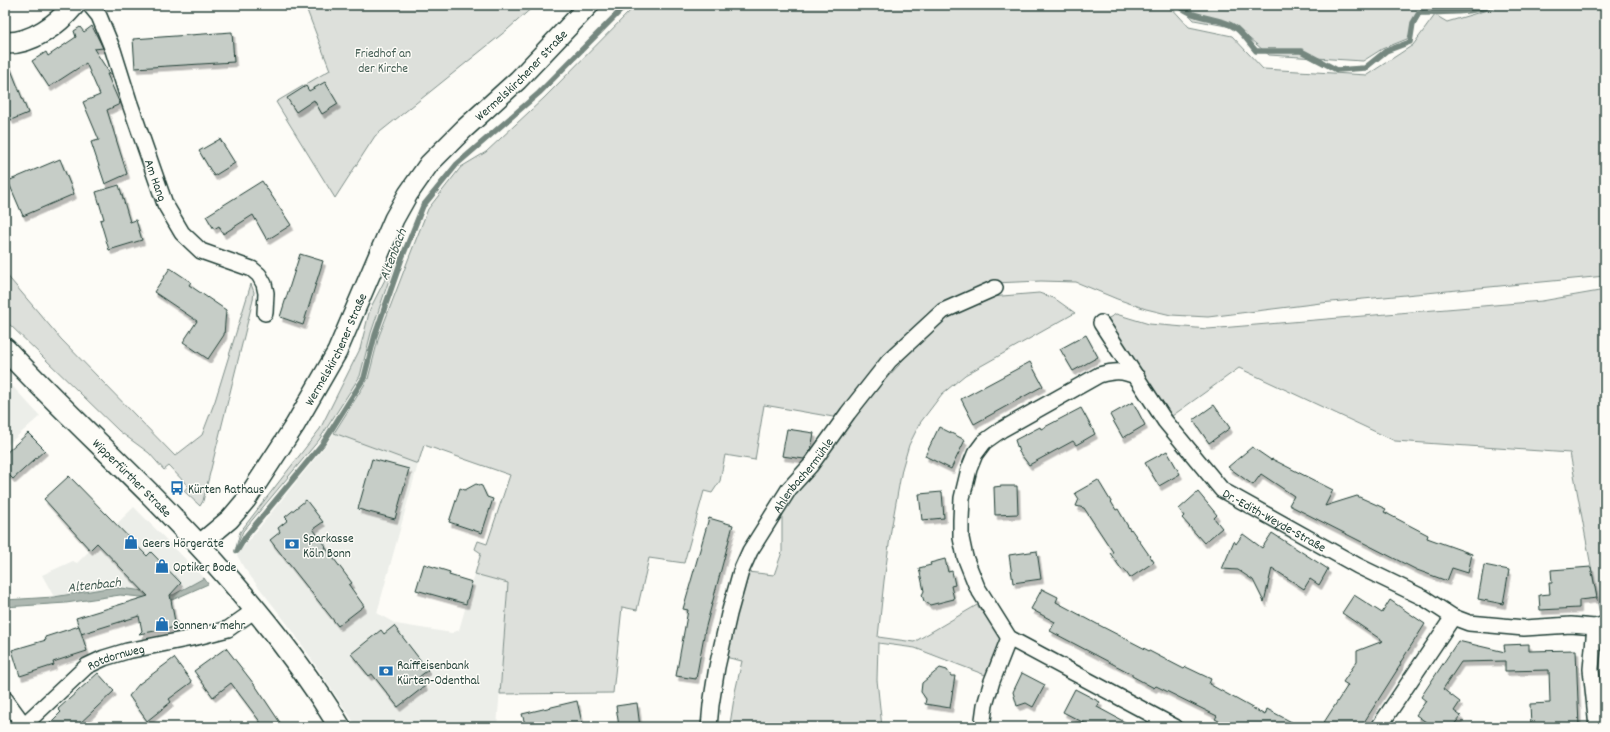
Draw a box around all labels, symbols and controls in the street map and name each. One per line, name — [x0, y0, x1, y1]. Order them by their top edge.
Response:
street label: Wermelskirchener Straße — [472, 26, 573, 127]
park label: Friedhof an der Kirche — [355, 45, 411, 79]
street label: Am Hang — [138, 157, 170, 205]
water label: Altenbach — [375, 226, 413, 283]
street label: Wermelskirchener Straße — [301, 290, 373, 410]
street label: Ahlenbachermühle — [769, 434, 839, 518]
street label: Wipperfürther Straße — [87, 435, 175, 523]
bus stop icon: Kürten Rathaus — [169, 480, 185, 496]
place label: Kürten Rathaus — [188, 481, 264, 500]
street label: Dr.-Edith-Weyde-Straße — [1218, 485, 1329, 558]
place label: Sparkasse Köln Bonn — [303, 530, 354, 564]
shop icon: Geers Hörgeräte — [123, 534, 139, 550]
place label: Geers Hörgeräte — [142, 535, 224, 554]
bank icon: Sparkasse Köln Bonn — [284, 536, 300, 552]
shop icon: Optiker Bode — [154, 558, 170, 574]
place label: Optiker Bode — [173, 559, 237, 578]
water label: Altenbach — [67, 573, 122, 599]
shop icon: Sonnen & mehr — [154, 616, 170, 632]
place label: Sonnen & mehr — [173, 617, 246, 636]
street label: Rotdornweg — [85, 641, 147, 677]
place label: Raiffeisenbank Kürten-Odenthal — [397, 657, 480, 691]
bank icon: Raiffeisenbank Kürten-Odenthal — [378, 663, 394, 679]

